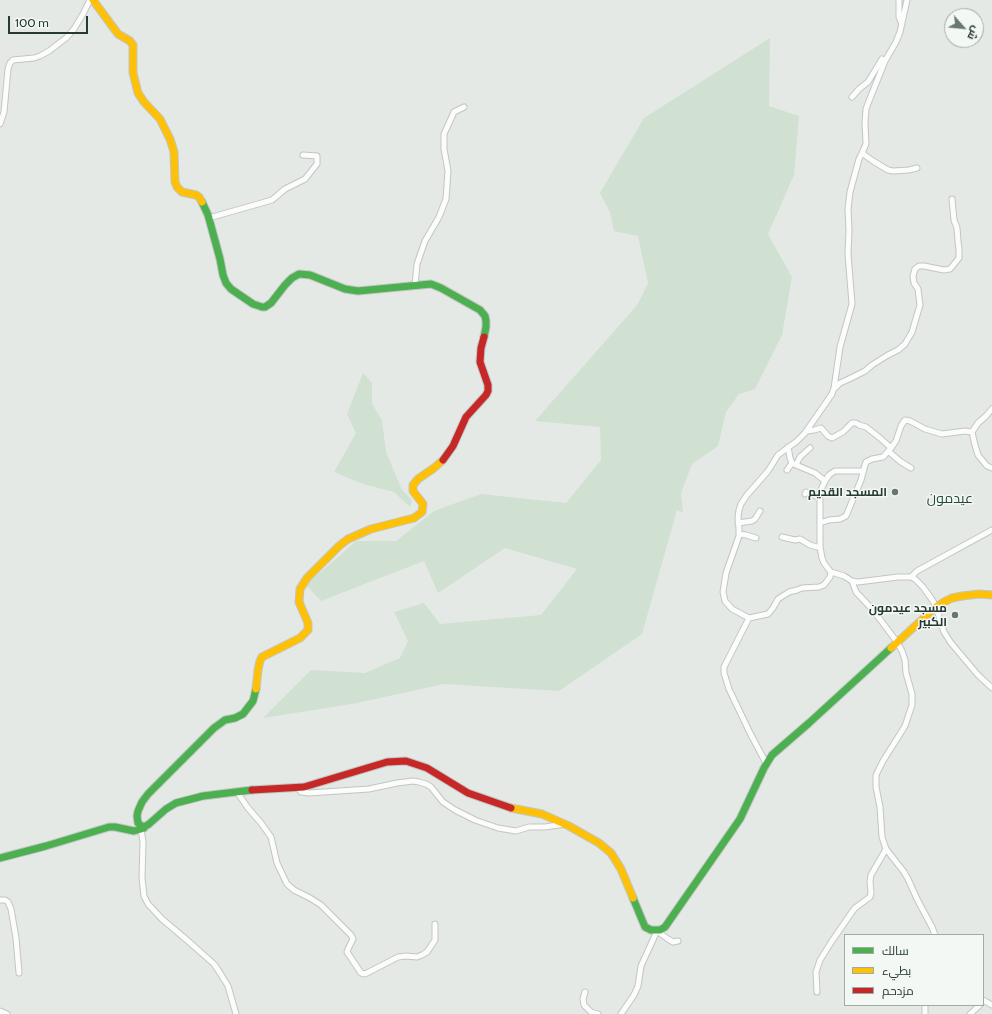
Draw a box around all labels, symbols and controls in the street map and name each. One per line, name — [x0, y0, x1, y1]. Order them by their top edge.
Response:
scale bar — [10, 8, 90, 34]
north arrow — [944, 8, 984, 48]
text: 100 m — [15, 15, 49, 30]
text: ش — [964, 24, 983, 42]
place label: المسجد القديم — [808, 485, 887, 499]
marker: المسجد القديم — [890, 487, 900, 497]
district label: عيدمون — [927, 491, 973, 507]
place label: مسجد عيدمون الكبير — [869, 601, 947, 629]
marker: مسجد عيدمون الكبير — [950, 610, 960, 620]
legend — [844, 934, 984, 1006]
text: سالك — [882, 943, 909, 958]
text: بطيء — [882, 963, 911, 978]
text: مزدحم — [882, 983, 914, 998]

